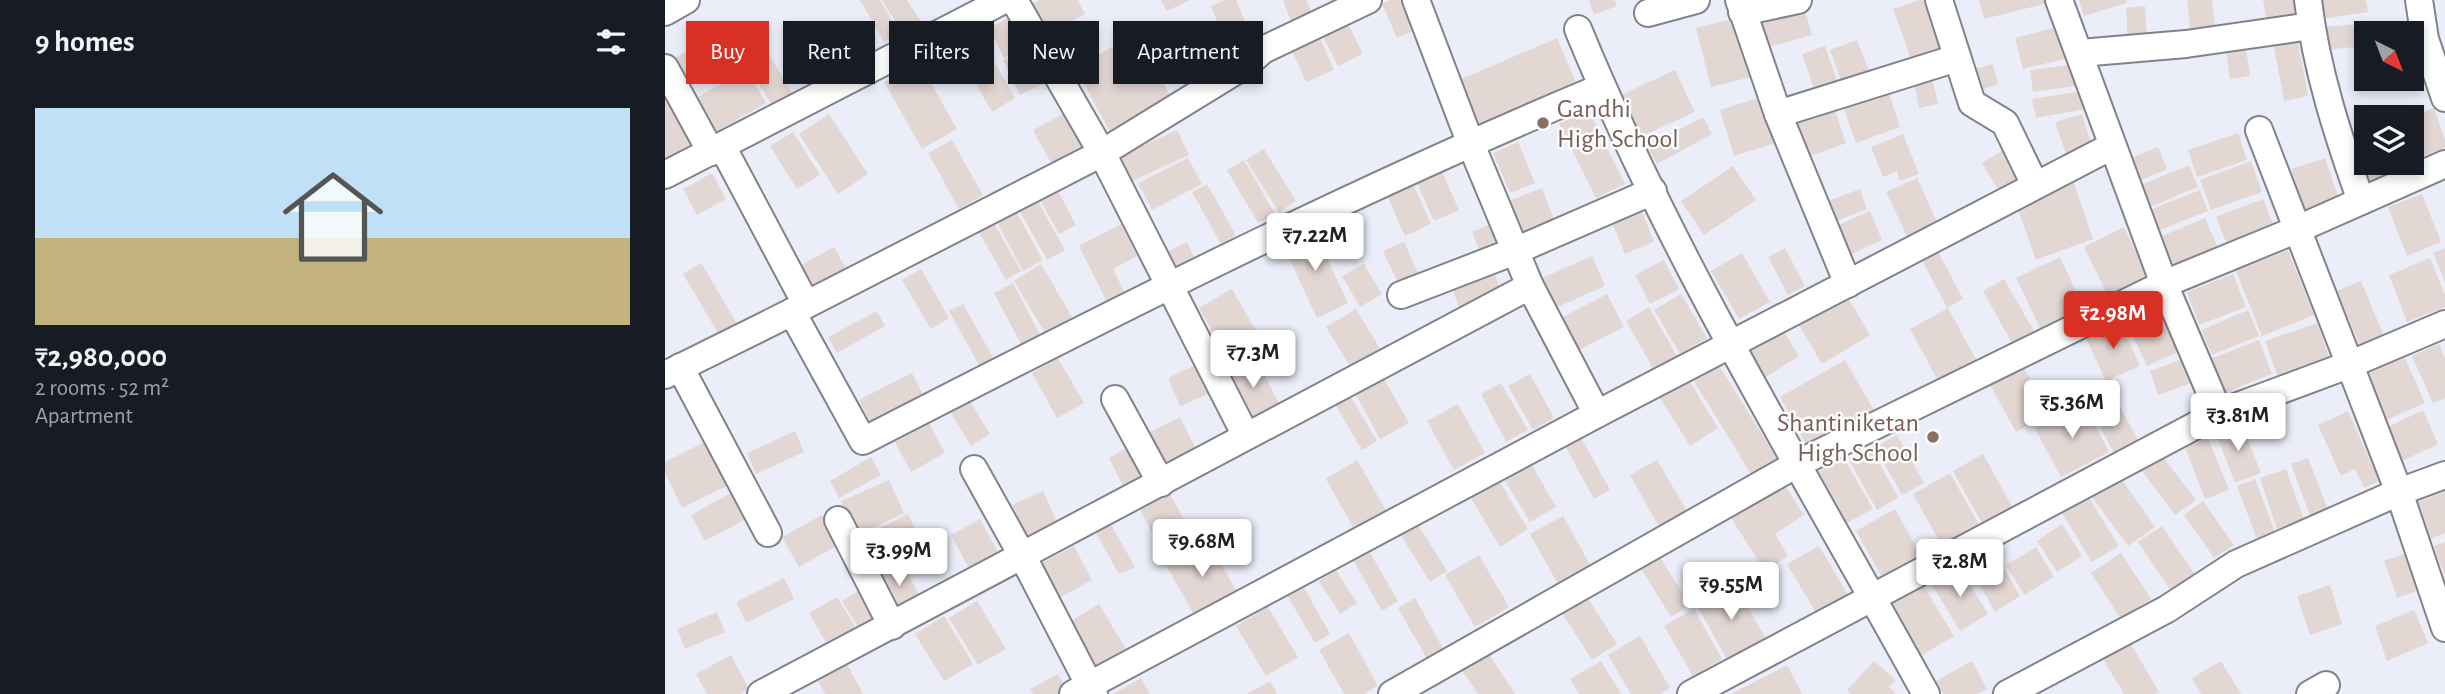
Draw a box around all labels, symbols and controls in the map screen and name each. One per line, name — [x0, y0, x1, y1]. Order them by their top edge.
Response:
chip: Buy — [686, 21, 769, 84]
chip: Rent — [783, 21, 875, 84]
chip: Filters — [889, 21, 994, 84]
chip: New — [1008, 21, 1099, 84]
chip: Apartment — [1113, 21, 1263, 84]
north arrow — [2354, 21, 2424, 91]
map controls — [2354, 21, 2424, 175]
icon: filters — [592, 23, 630, 61]
text: 9 homes — [35, 27, 135, 57]
place label: Gandhi High School — [1557, 96, 1679, 152]
button: layers — [2354, 105, 2424, 175]
marker: Gandhi High School — [1535, 115, 1551, 131]
icon: home — [270, 154, 396, 280]
pin: ₹7.22M — [1258, 214, 1372, 273]
text: ₹7.22M — [1283, 224, 1347, 247]
pin: ₹2.98M — [2056, 292, 2170, 351]
text: ₹2.98M — [2080, 302, 2146, 325]
pin: ₹7.3M — [1204, 330, 1302, 390]
text: ₹7.3M — [1226, 341, 1280, 364]
text: ₹2,980,000 — [35, 342, 167, 372]
text: 2 rooms · 52 m² — [35, 377, 169, 400]
pin: ₹5.36M — [2015, 380, 2129, 440]
text: ₹5.36M — [2040, 391, 2104, 414]
pin: ₹3.81M — [2181, 393, 2295, 453]
text: ₹3.81M — [2207, 404, 2269, 427]
text: Apartment — [35, 405, 133, 428]
place label: Shantiniketan High School — [1777, 410, 1919, 466]
marker: Shantiniketan High School — [1925, 429, 1941, 445]
pin: ₹9.68M — [1145, 520, 1259, 579]
pin: ₹3.99M — [842, 528, 956, 588]
text: ₹9.68M — [1169, 530, 1235, 553]
text: ₹3.99M — [866, 539, 932, 562]
pin: ₹2.8M — [1911, 540, 2009, 599]
text: ₹2.8M — [1932, 550, 1988, 573]
pin: ₹9.55M — [1674, 562, 1788, 622]
text: ₹9.55M — [1699, 573, 1763, 596]

